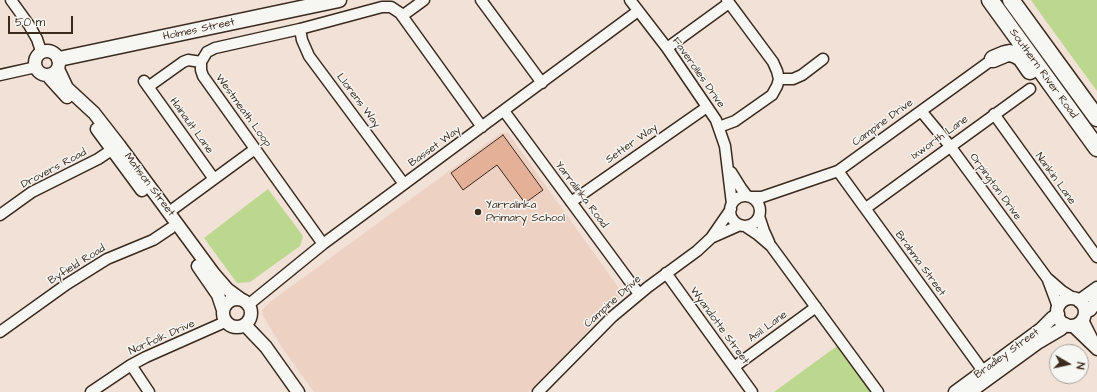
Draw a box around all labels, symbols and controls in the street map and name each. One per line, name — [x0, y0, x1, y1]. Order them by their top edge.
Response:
scale bar — [10, 8, 75, 34]
text: 50 m — [15, 14, 45, 31]
street label: Holmes Street — [162, 16, 236, 44]
street label: Southern River Road — [1006, 27, 1080, 121]
street label: Faverolles Drive — [669, 35, 727, 111]
street label: Llorens Way — [333, 71, 383, 131]
street label: Westmeath Loop — [212, 72, 274, 150]
street label: Hainault Lane — [166, 95, 216, 157]
street label: Campine Drive — [850, 96, 916, 150]
street label: Ixworth Lane — [909, 113, 971, 163]
street label: Setter Way — [604, 121, 660, 167]
street label: Basset Way — [406, 124, 464, 170]
street label: Drovers Road — [19, 146, 89, 192]
street label: Nankin Lane — [1032, 150, 1078, 208]
street label: Matison Street — [121, 151, 177, 219]
street label: Orpington Drive — [966, 151, 1024, 223]
street label: Yarralinka Road — [552, 159, 610, 231]
place label: Yarralinka Primary School — [486, 199, 565, 225]
marker: Yarralinka Primary School — [473, 207, 483, 217]
street label: Brahma Street — [892, 229, 948, 299]
street label: Byfield Road — [46, 242, 108, 288]
street label: Campine Drive — [582, 273, 644, 331]
street label: Wyandotte Street — [686, 285, 752, 367]
street label: Asil Lane — [746, 308, 790, 346]
street label: Norfolk Drive — [127, 317, 197, 359]
street label: Bradley Street — [972, 326, 1042, 382]
north arrow — [1049, 344, 1089, 384]
text: N — [1072, 361, 1088, 370]

